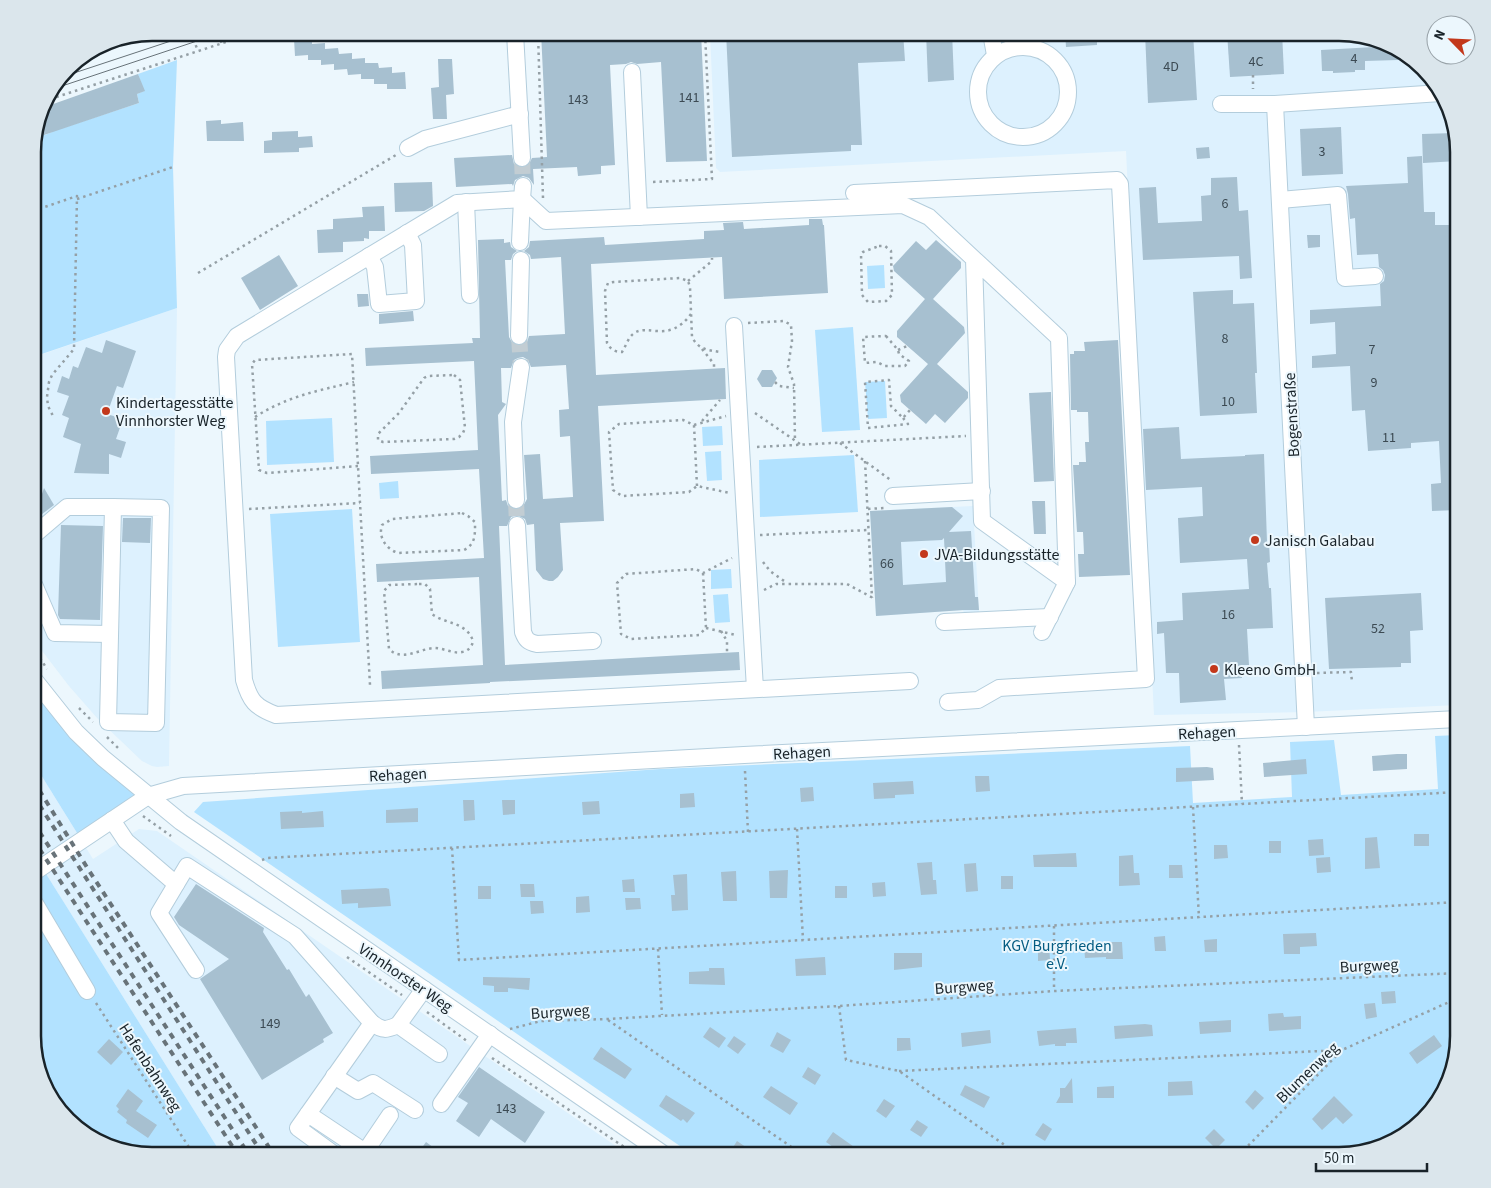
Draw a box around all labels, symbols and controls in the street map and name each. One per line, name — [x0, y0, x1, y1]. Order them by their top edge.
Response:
north arrow — [1426, 15, 1476, 65]
text: N — [1429, 27, 1451, 43]
house number: 4 — [1351, 49, 1358, 69]
house number: 4C — [1249, 52, 1263, 72]
house number: 4D — [1163, 57, 1179, 77]
house number: 141 — [679, 88, 699, 108]
house number: 143 — [568, 90, 588, 110]
house number: 3 — [1319, 142, 1326, 162]
house number: 6 — [1222, 194, 1229, 214]
house number: 8 — [1222, 329, 1229, 349]
house number: 7 — [1369, 340, 1376, 360]
street label: Bogenstraße — [1279, 372, 1305, 458]
house number: 9 — [1371, 373, 1378, 393]
place label: Kindertagesstätte Vinnhorster Weg — [116, 392, 234, 432]
house number: 10 — [1221, 392, 1235, 412]
marker: Kindertagesstätte Vinnhorster Weg — [100, 405, 112, 417]
house number: 11 — [1382, 428, 1396, 448]
place label: Janisch Galabau — [1265, 530, 1375, 552]
marker: Janisch Galabau — [1249, 534, 1261, 546]
place label: JVA-Bildungsstätte — [934, 544, 1059, 566]
marker: JVA-Bildungsstätte — [918, 548, 930, 560]
house number: 66 — [880, 554, 894, 574]
house number: 16 — [1221, 605, 1235, 625]
house number: 52 — [1371, 619, 1385, 639]
place label: Kleeno GmbH — [1224, 659, 1316, 681]
marker: Kleeno GmbH — [1208, 663, 1220, 675]
street label: Rehagen — [1177, 720, 1237, 746]
street label: Rehagen — [772, 740, 832, 766]
street label: Rehagen — [368, 762, 428, 788]
park label: KGV Burgfrieden e.V. — [1002, 935, 1112, 975]
street label: Vinnhorster Weg — [354, 938, 457, 1017]
street label: Burgweg — [1339, 953, 1399, 979]
street label: Burgweg — [934, 974, 994, 1000]
street label: Burgweg — [530, 999, 590, 1025]
house number: 149 — [260, 1014, 280, 1034]
street label: Hafenbahnweg — [113, 1019, 187, 1116]
street label: Blumenweg — [1271, 1037, 1344, 1108]
house number: 143 — [496, 1099, 516, 1119]
scale bar — [1316, 1140, 1427, 1172]
text: 50 m — [1324, 1148, 1354, 1169]

